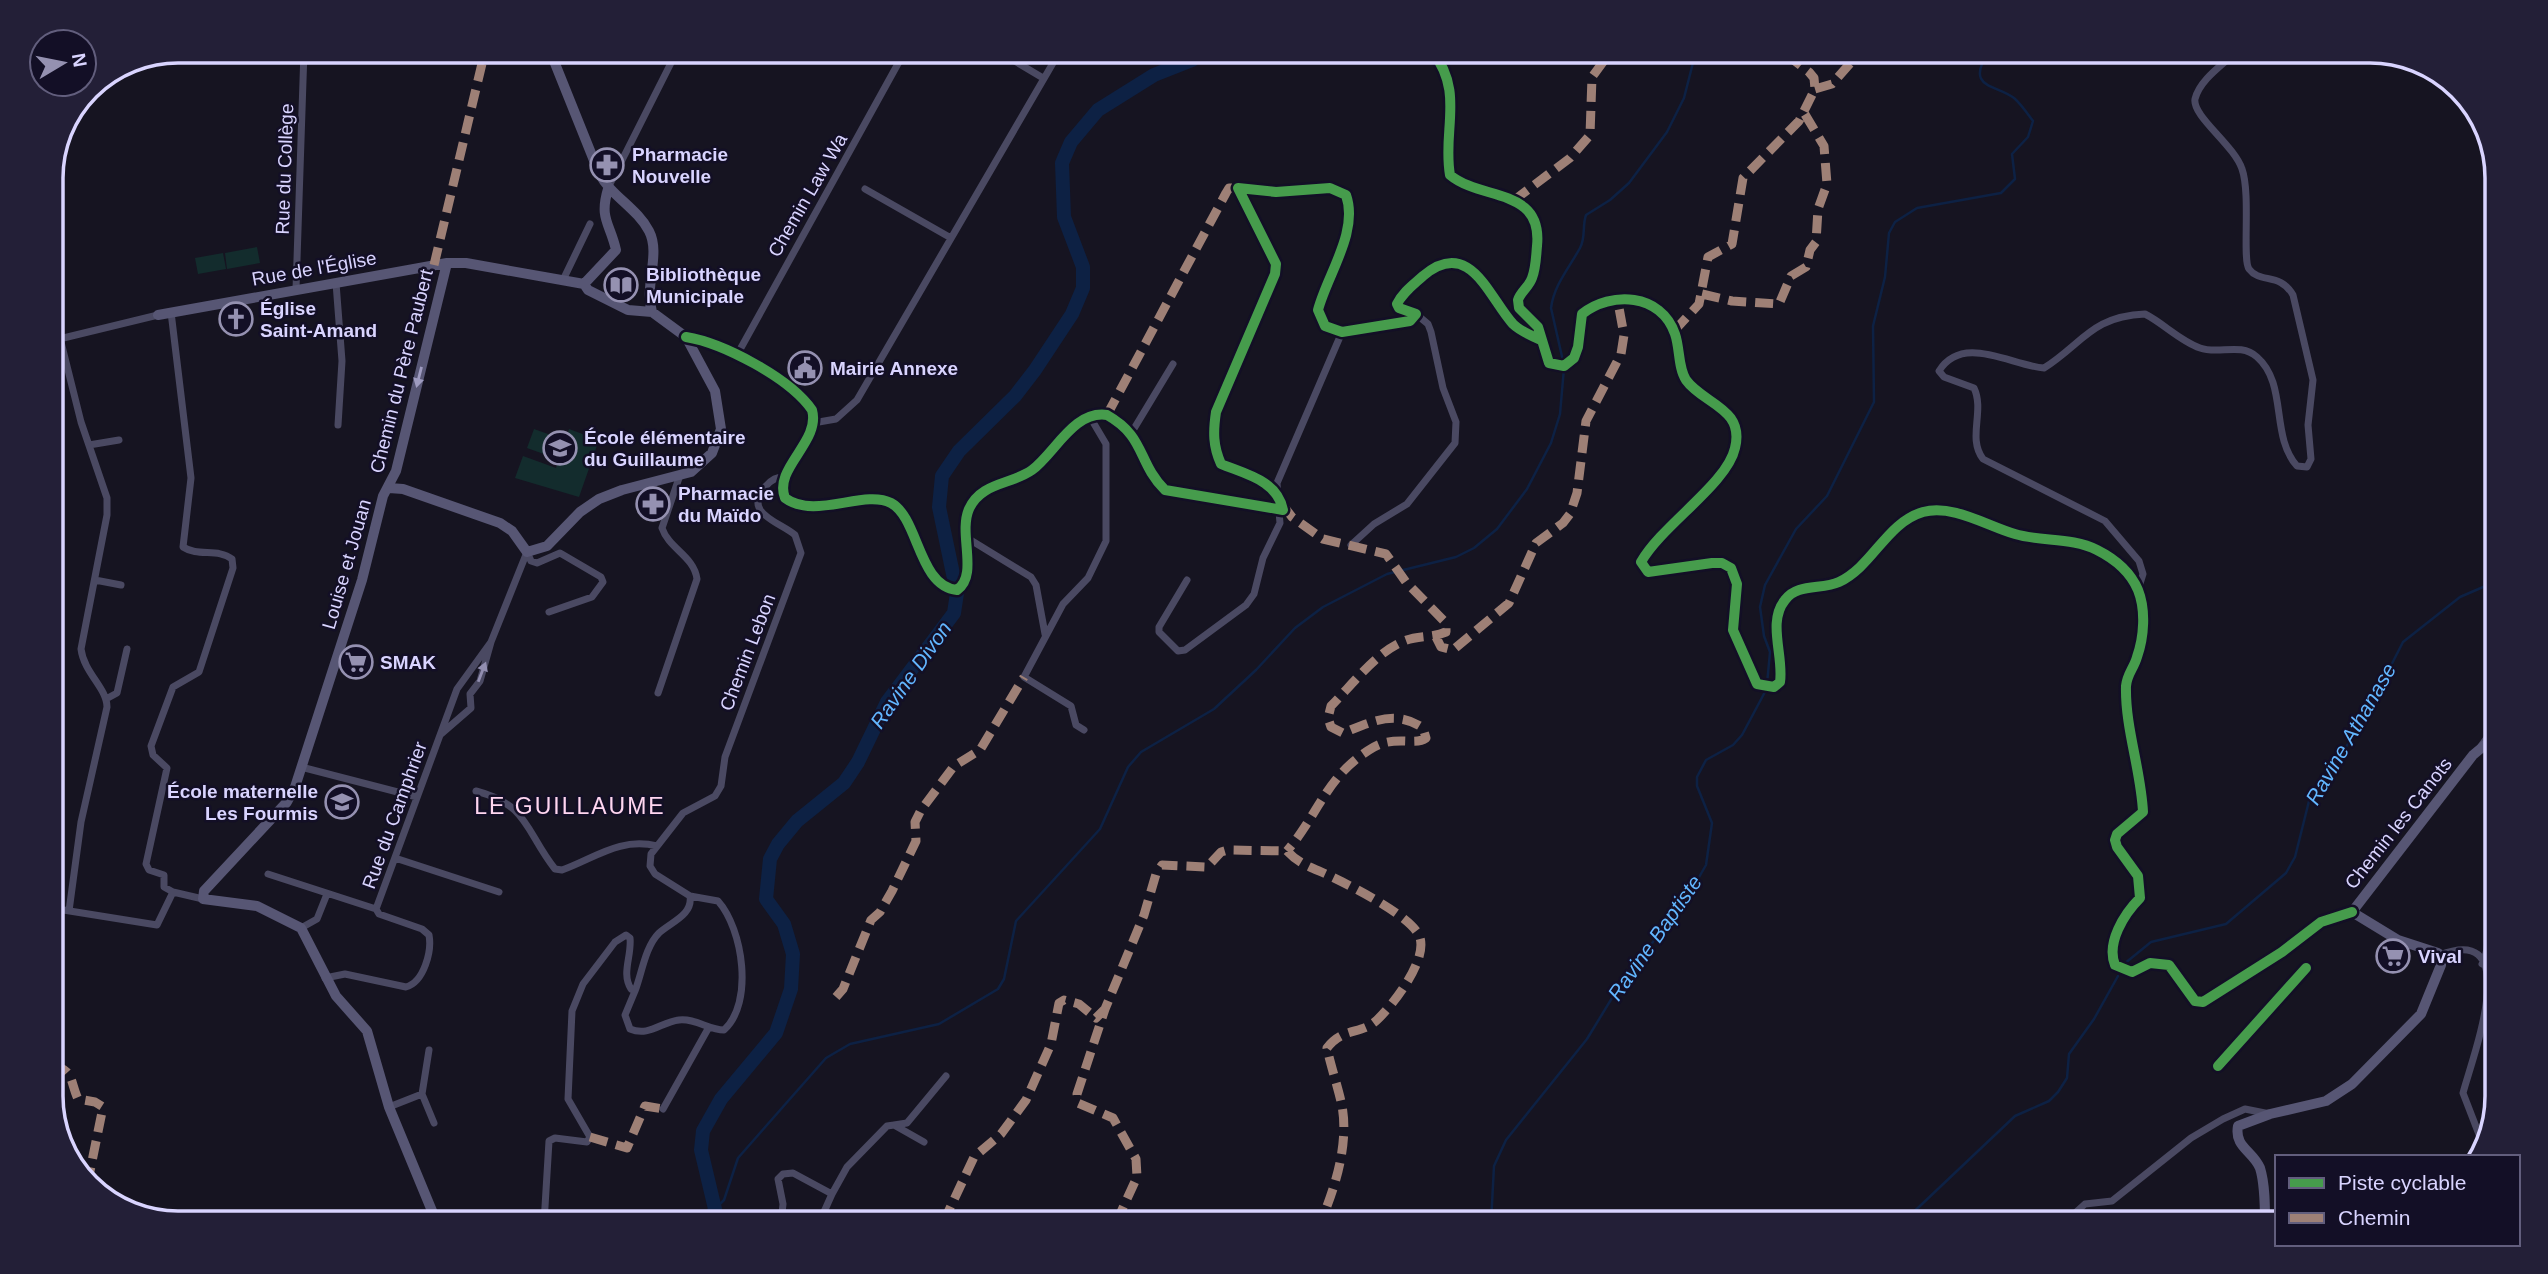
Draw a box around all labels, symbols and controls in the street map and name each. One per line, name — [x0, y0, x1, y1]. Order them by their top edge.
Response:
north arrow — [28, 28, 98, 98]
text: N — [68, 52, 91, 69]
street label: Rue du Collège — [272, 103, 297, 235]
street label: Chemin Law Wa — [764, 130, 851, 261]
place label: Pharmacie Nouvelle — [632, 144, 728, 187]
pharmacy icon: Pharmacie Nouvelle — [588, 146, 626, 184]
street label: Rue de l'Église — [250, 247, 378, 290]
place label: Bibliothèque Municipale — [646, 264, 761, 307]
street label: Chemin du Père Paubert — [366, 266, 437, 475]
library icon: Bibliothèque Municipale — [602, 266, 640, 304]
place label: Église Saint-Amand — [260, 298, 377, 341]
church icon: Église Saint-Amand — [217, 300, 255, 338]
public building icon: Mairie Annexe — [786, 349, 824, 387]
place label: Mairie Annexe — [830, 358, 958, 379]
one-way arrow — [413, 366, 424, 388]
place label: École élémentaire du Guillaume — [584, 427, 746, 470]
school or university icon: École élémentaire du Guillaume — [541, 429, 579, 467]
place label: Pharmacie du Maïdo — [678, 483, 774, 526]
pharmacy icon: Pharmacie du Maïdo — [634, 485, 672, 523]
street label: Louise et Jouan — [318, 497, 375, 632]
street label: Chemin Lebon — [716, 591, 779, 714]
water label: Ravine Divon — [865, 617, 956, 732]
supermarket icon: SMAK — [337, 643, 375, 681]
place label: SMAK — [380, 652, 436, 673]
water label: Ravine Athanase — [2301, 659, 2400, 808]
one-way arrow — [477, 662, 488, 683]
street label: Rue du Camphrier — [358, 738, 431, 892]
street label: Chemin les Canots — [2341, 754, 2456, 893]
place label: École maternelle Les Fourmis — [167, 781, 318, 824]
school or university icon: École maternelle Les Fourmis — [323, 783, 361, 821]
district label: LE GUILLAUME — [474, 793, 666, 819]
water label: Ravine Baptiste — [1603, 871, 1706, 1005]
supermarket icon: Vival — [2374, 937, 2412, 975]
place label: Vival — [2418, 946, 2462, 967]
legend — [2275, 1155, 2520, 1246]
text: Piste cyclable — [2338, 1171, 2466, 1194]
text: Chemin — [2338, 1206, 2410, 1229]

